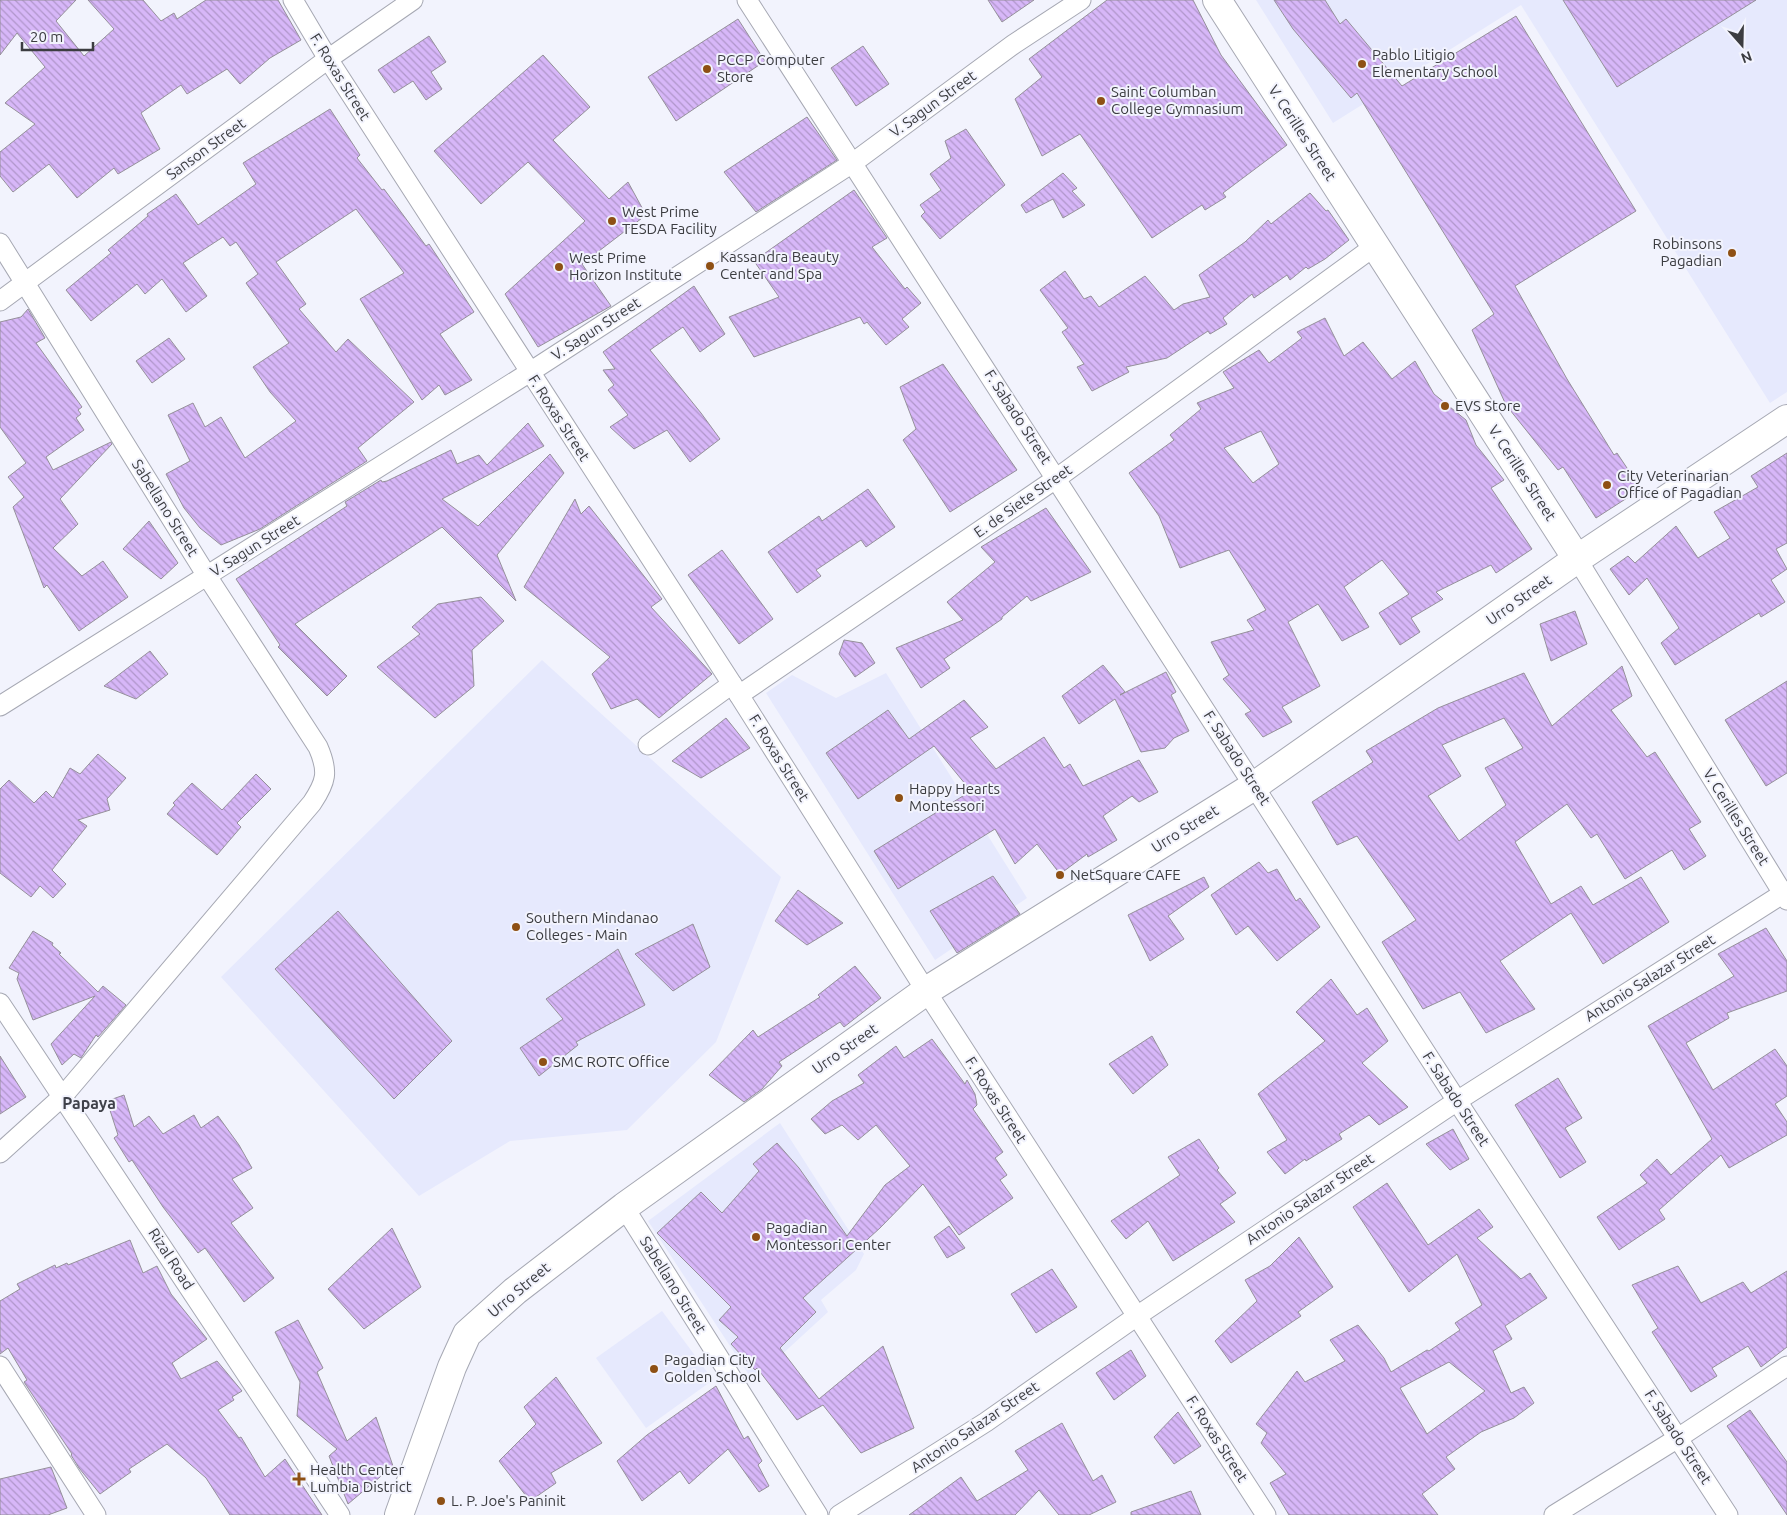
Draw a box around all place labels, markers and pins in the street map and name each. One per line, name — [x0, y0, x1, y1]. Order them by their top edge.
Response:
place label: Pablo Litigio Elementary School — [1372, 46, 1498, 80]
place label: PCCP Computer Store — [717, 51, 825, 85]
marker: Pablo Litigio Elementary School — [1356, 58, 1368, 70]
marker: PCCP Computer Store — [701, 63, 713, 75]
place label: Saint Columban College Gymnasium — [1111, 83, 1243, 117]
marker: Saint Columban College Gymnasium — [1095, 95, 1107, 107]
place label: West Prime TESDA Facility — [622, 203, 717, 237]
marker: West Prime TESDA Facility — [606, 215, 618, 227]
place label: Robinsons Pagadian — [1653, 235, 1722, 269]
marker: Robinsons Pagadian — [1726, 247, 1738, 259]
place label: Kassandra Beauty Center and Spa — [720, 248, 839, 282]
place label: West Prime Horizon Institute — [569, 249, 682, 283]
marker: Kassandra Beauty Center and Spa — [704, 260, 716, 272]
marker: West Prime Horizon Institute — [553, 261, 565, 273]
place label: EVS Store — [1455, 397, 1521, 414]
marker: EVS Store — [1439, 400, 1451, 412]
place label: City Veterinarian Office of Pagadian — [1617, 467, 1742, 501]
marker: City Veterinarian Office of Pagadian — [1601, 479, 1613, 491]
place label: Happy Hearts Montessori — [909, 780, 1000, 814]
marker: Happy Hearts Montessori — [893, 792, 905, 804]
place label: NetSquare CAFE — [1070, 866, 1181, 883]
marker: NetSquare CAFE — [1054, 869, 1066, 881]
place label: Southern Mindanao Colleges - Main — [526, 909, 658, 943]
marker: Southern Mindanao Colleges - Main — [510, 921, 522, 933]
place label: SMC ROTC Office — [553, 1053, 670, 1070]
marker: SMC ROTC Office — [537, 1056, 549, 1068]
place label: Pagadian Montessori Center — [766, 1219, 891, 1253]
marker: Pagadian Montessori Center — [750, 1231, 762, 1243]
place label: Pagadian City Golden School — [664, 1351, 761, 1385]
marker: Pagadian City Golden School — [648, 1363, 660, 1375]
place label: Health Center Lumbia District — [310, 1461, 412, 1495]
marker: Health Center Lumbia District — [292, 1472, 306, 1486]
place label: L. P. Joe's Paninit — [451, 1492, 566, 1509]
marker: L. P. Joe's Paninit — [435, 1495, 447, 1507]

